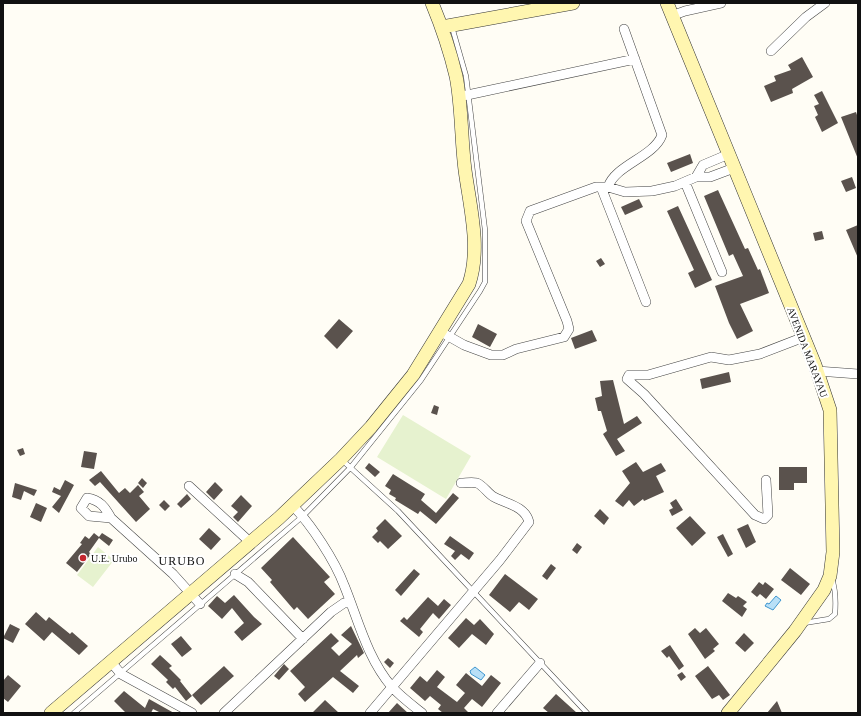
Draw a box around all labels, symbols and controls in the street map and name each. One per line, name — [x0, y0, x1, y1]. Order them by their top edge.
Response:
street label: AVENIDA MARAYAU — [785, 305, 830, 400]
marker: U.E. Urubo — [78, 553, 88, 563]
place label: U.E. Urubo — [91, 553, 137, 564]
district label: URUBO — [158, 554, 206, 568]

